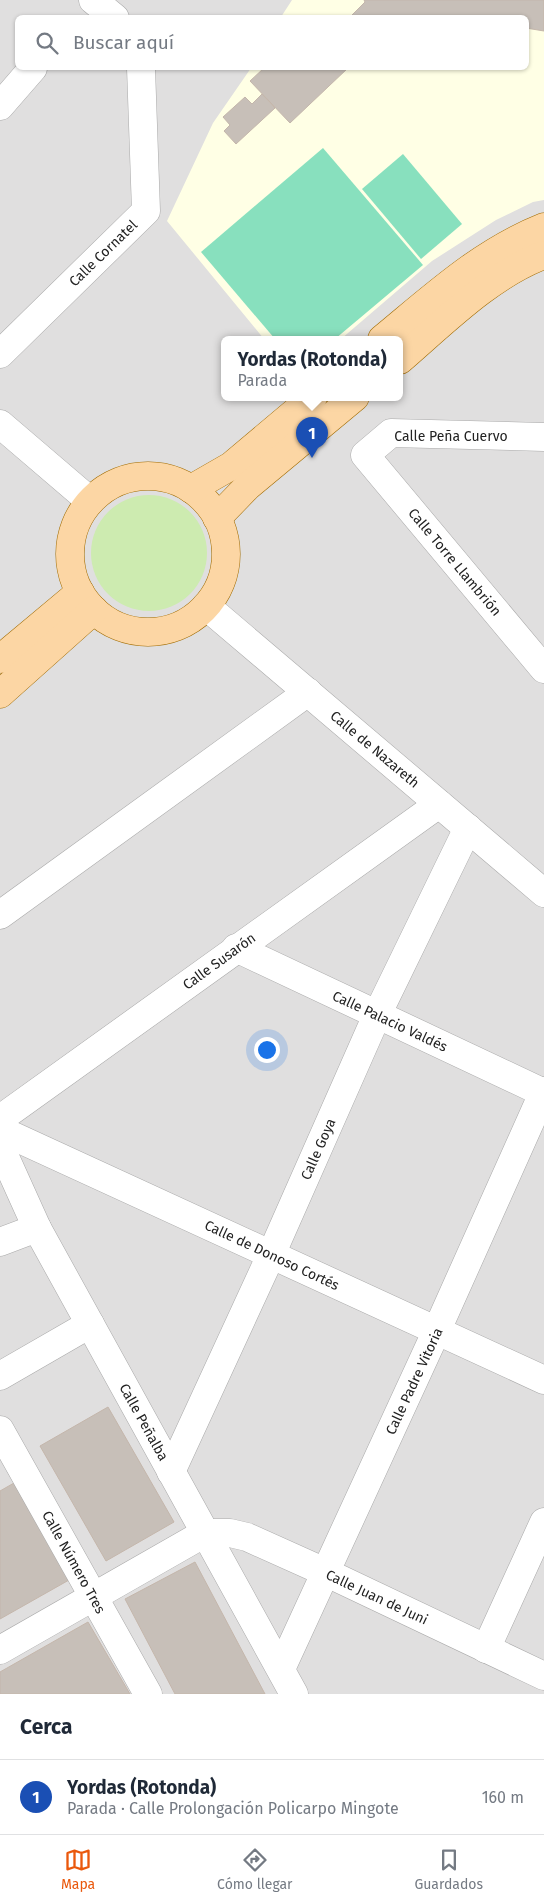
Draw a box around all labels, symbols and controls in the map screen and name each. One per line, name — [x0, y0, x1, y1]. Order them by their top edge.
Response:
search box — [15, 15, 529, 70]
icon: search — [33, 29, 61, 57]
text: Buscar aquí — [73, 31, 174, 54]
street label: Calle Cornatel — [66, 217, 141, 290]
popup — [221, 336, 403, 401]
text: Yordas (Rotonda) — [237, 348, 387, 371]
text: Parada — [237, 371, 287, 390]
pin: 1 — [296, 417, 328, 458]
street label: Calle Peña Cuervo — [394, 428, 508, 445]
street label: Calle Torre Llambrión — [405, 505, 505, 620]
street label: Calle de Nazareth — [327, 707, 423, 792]
street label: Calle Susarón — [180, 929, 259, 994]
street label: Calle Palacio Valdés — [330, 987, 450, 1056]
your location — [254, 1037, 280, 1063]
street label: Calle Goya — [297, 1116, 340, 1183]
street label: Calle de Donoso Cortés — [202, 1217, 342, 1294]
street label: Calle Padre Vitoria — [382, 1325, 447, 1437]
street label: Calle Peñalba — [115, 1381, 172, 1464]
street label: Calle Número Tres — [38, 1508, 109, 1617]
street label: Calle Juan de Juni — [323, 1566, 431, 1629]
text: Cerca — [20, 1714, 72, 1740]
text: Yordas (Rotonda) — [67, 1776, 216, 1799]
text: 1 — [32, 1788, 40, 1807]
text: 160 m — [482, 1788, 524, 1807]
text: Parada · Calle Prolongación Policarpo Mingote — [67, 1799, 399, 1818]
tab: Mapa — [61, 1846, 95, 1893]
tab: Cómo llegar — [217, 1846, 293, 1893]
tab: Guardados — [414, 1846, 483, 1893]

